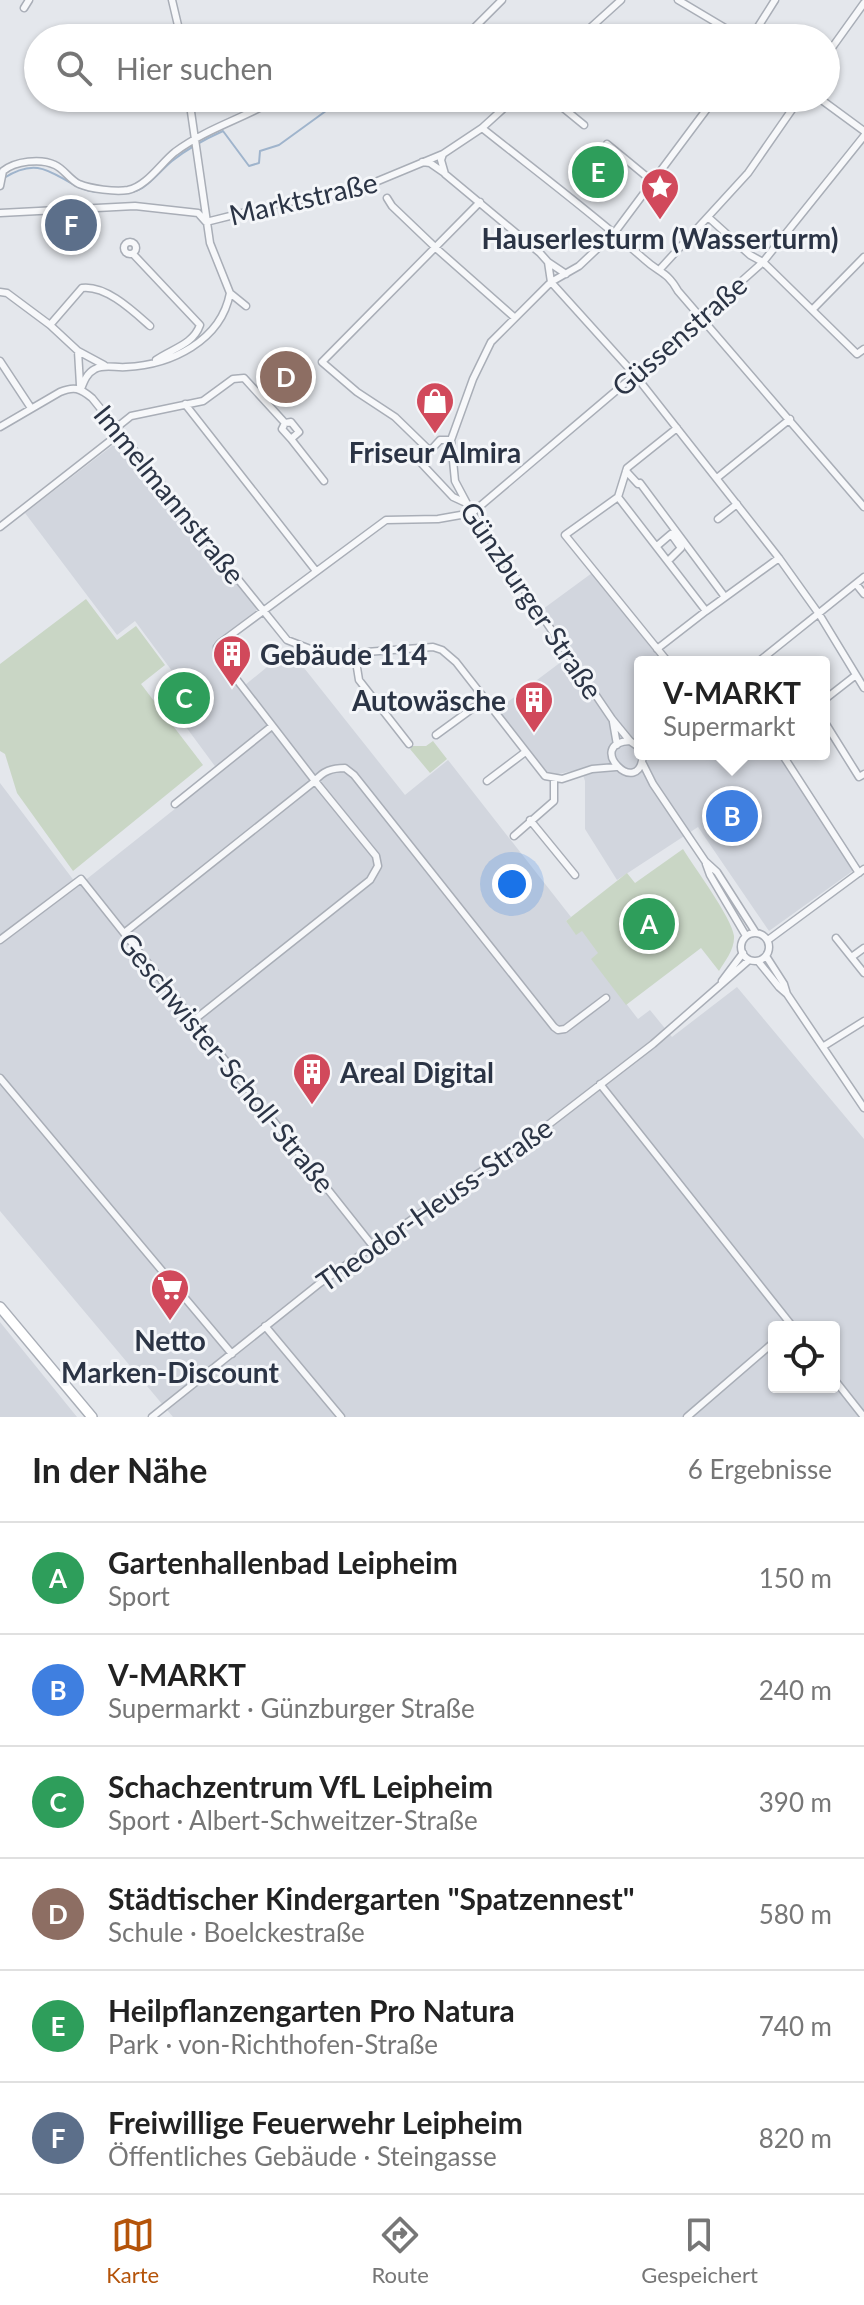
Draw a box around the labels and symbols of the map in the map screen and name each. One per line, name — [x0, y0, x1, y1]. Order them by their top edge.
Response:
pin: E — [572, 142, 624, 202]
street label: Marktstraße — [226, 164, 380, 232]
place icon: Hauserlesturm (Wasserturm) — [639, 166, 681, 221]
pin: F — [45, 195, 97, 255]
place label: Hauserlesturm (Wasserturm) — [482, 221, 838, 255]
street label: Güssenstraße — [605, 267, 753, 403]
pin: D — [260, 347, 312, 407]
shop icon: Friseur Almira — [414, 380, 456, 435]
street label: Immelmannstraße — [87, 398, 253, 590]
place label: Friseur Almira — [349, 435, 521, 469]
street label: Günzburger Straße — [453, 495, 611, 705]
building icon: Gebäude 114 — [211, 633, 253, 688]
place label: Gebäude 114 — [260, 637, 427, 671]
pin: C — [158, 668, 210, 728]
building icon: Autowäsche — [513, 679, 555, 734]
place label: Autowäsche — [351, 683, 506, 717]
pin: B — [706, 786, 758, 846]
your location — [492, 864, 532, 904]
pin: A — [623, 894, 675, 954]
street label: Geschwister-Scholl-Straße — [112, 925, 342, 1199]
building icon: Areal Digital — [291, 1051, 333, 1106]
place label: Areal Digital — [339, 1055, 494, 1089]
street label: Theodor-Heuss-Straße — [310, 1110, 558, 1298]
supermarket icon: Netto Marken-Discount — [149, 1267, 191, 1322]
place label: Netto Marken-Discount — [61, 1323, 279, 1389]

